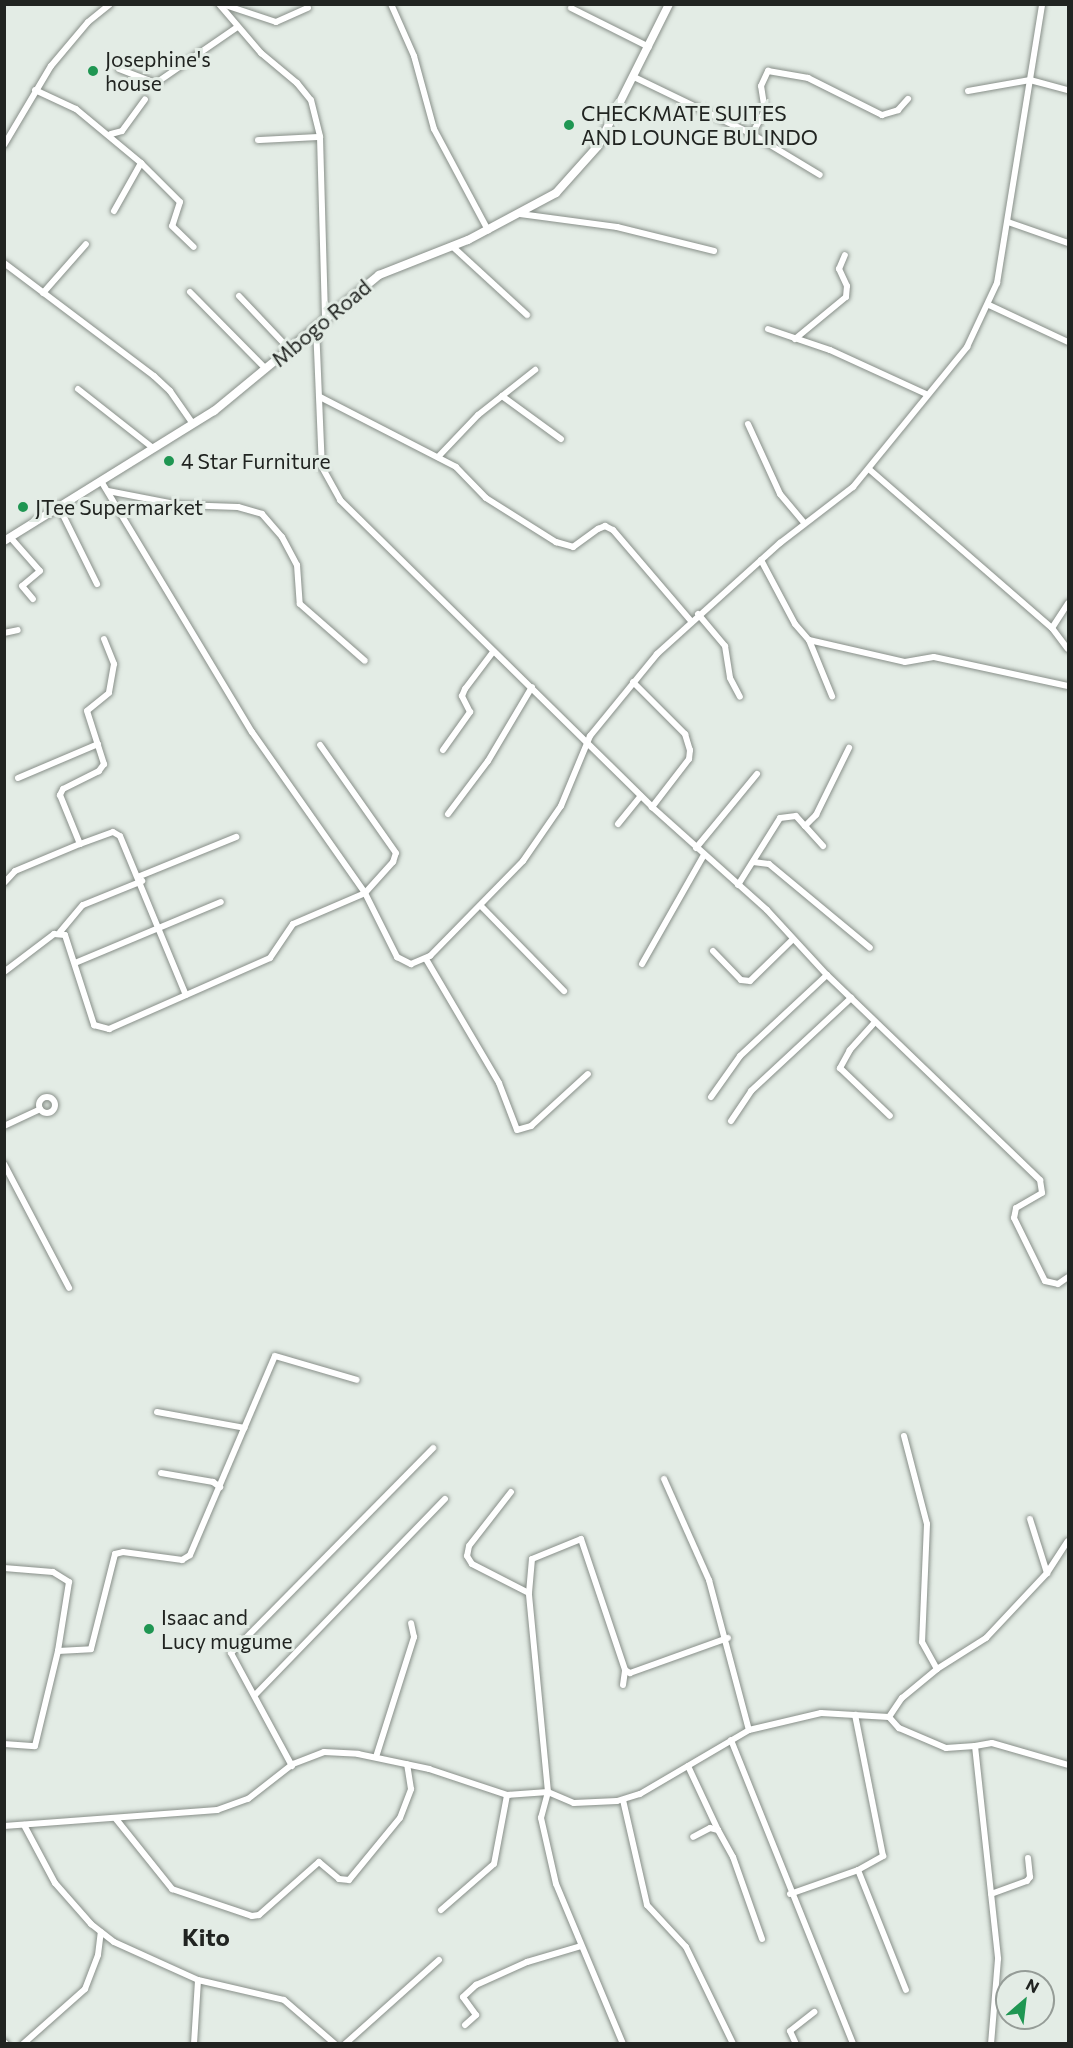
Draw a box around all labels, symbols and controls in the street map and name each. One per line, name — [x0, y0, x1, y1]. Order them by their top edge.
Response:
place label: Josephine's house — [105, 46, 211, 96]
marker: Josephine's house — [86, 64, 100, 78]
place label: CHECKMATE SUITES AND LOUNGE BULINDO — [581, 100, 818, 150]
marker: CHECKMATE SUITES AND LOUNGE BULINDO — [562, 118, 576, 132]
street label: Mbogo Road — [266, 274, 376, 372]
place label: 4 Star Furniture — [181, 448, 330, 474]
marker: 4 Star Furniture — [162, 454, 176, 468]
place label: JTee Supermarket — [35, 494, 203, 520]
marker: JTee Supermarket — [16, 500, 30, 514]
place label: Isaac and Lucy mugume — [161, 1604, 293, 1654]
marker: Isaac and Lucy mugume — [142, 1622, 156, 1636]
district label: Kito — [182, 1923, 230, 1951]
north arrow — [995, 1970, 1055, 2030]
text: N — [1023, 1974, 1043, 1997]

